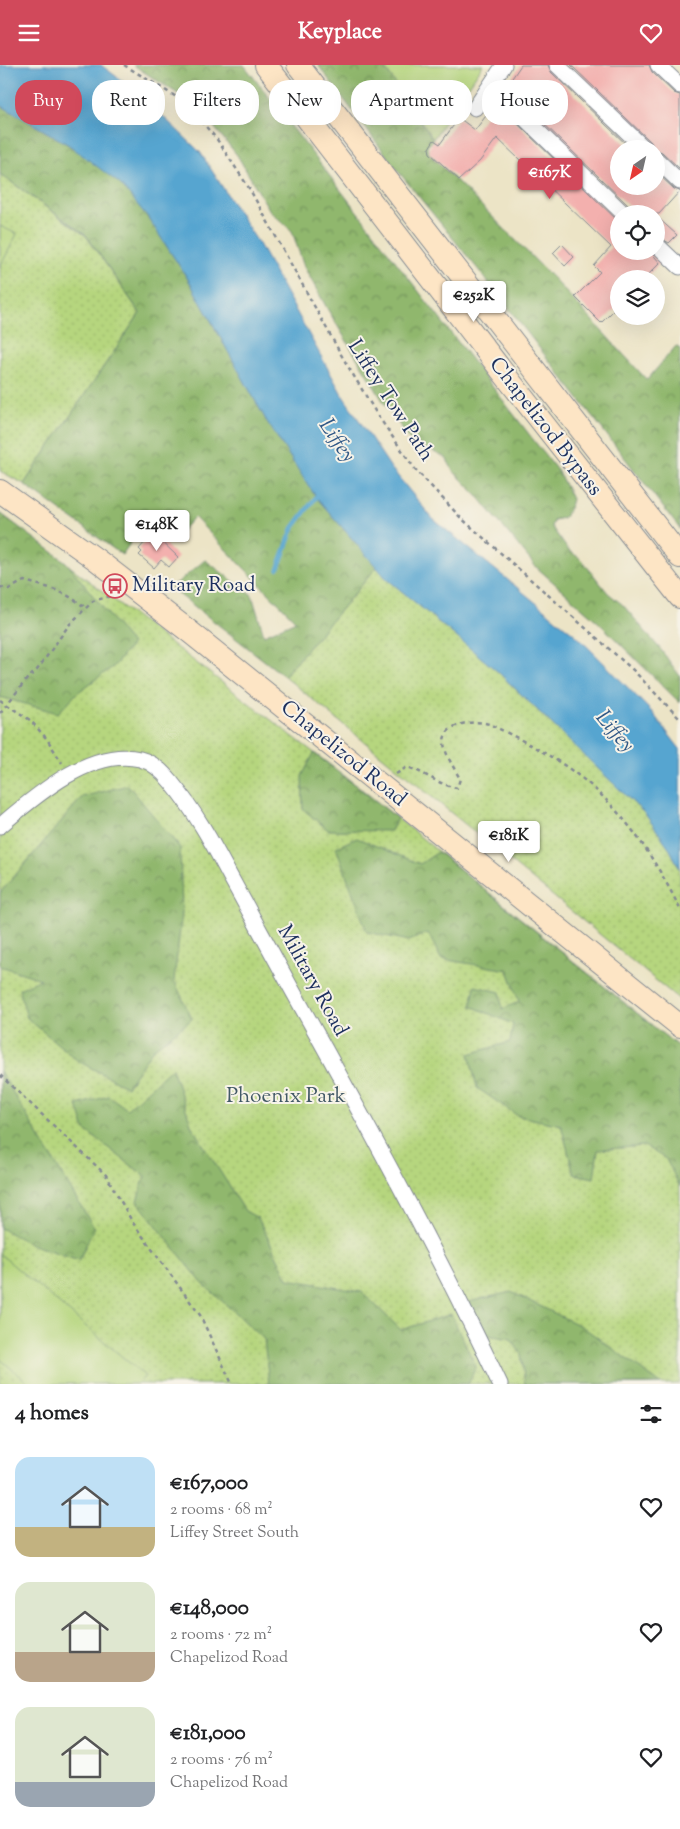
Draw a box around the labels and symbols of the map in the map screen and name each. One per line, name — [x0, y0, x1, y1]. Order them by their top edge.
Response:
north arrow — [610, 140, 665, 195]
pin: €167K — [515, 157, 585, 200]
pin: €252K — [439, 281, 509, 323]
street label: Liffey Tow Path — [339, 334, 441, 468]
street label: Chapelizod Bypass — [481, 351, 609, 503]
water label: Liffey — [310, 413, 362, 469]
pin: €148K — [122, 509, 192, 552]
place label: Military Road — [132, 571, 256, 601]
bus stop icon: Military Road — [102, 573, 128, 599]
street label: Chapelizod Road — [273, 694, 413, 814]
water label: Liffey — [587, 704, 641, 760]
pin: €181K — [474, 821, 544, 863]
street label: Military Road — [269, 920, 355, 1042]
park label: Phoenix Park — [226, 1082, 346, 1112]

